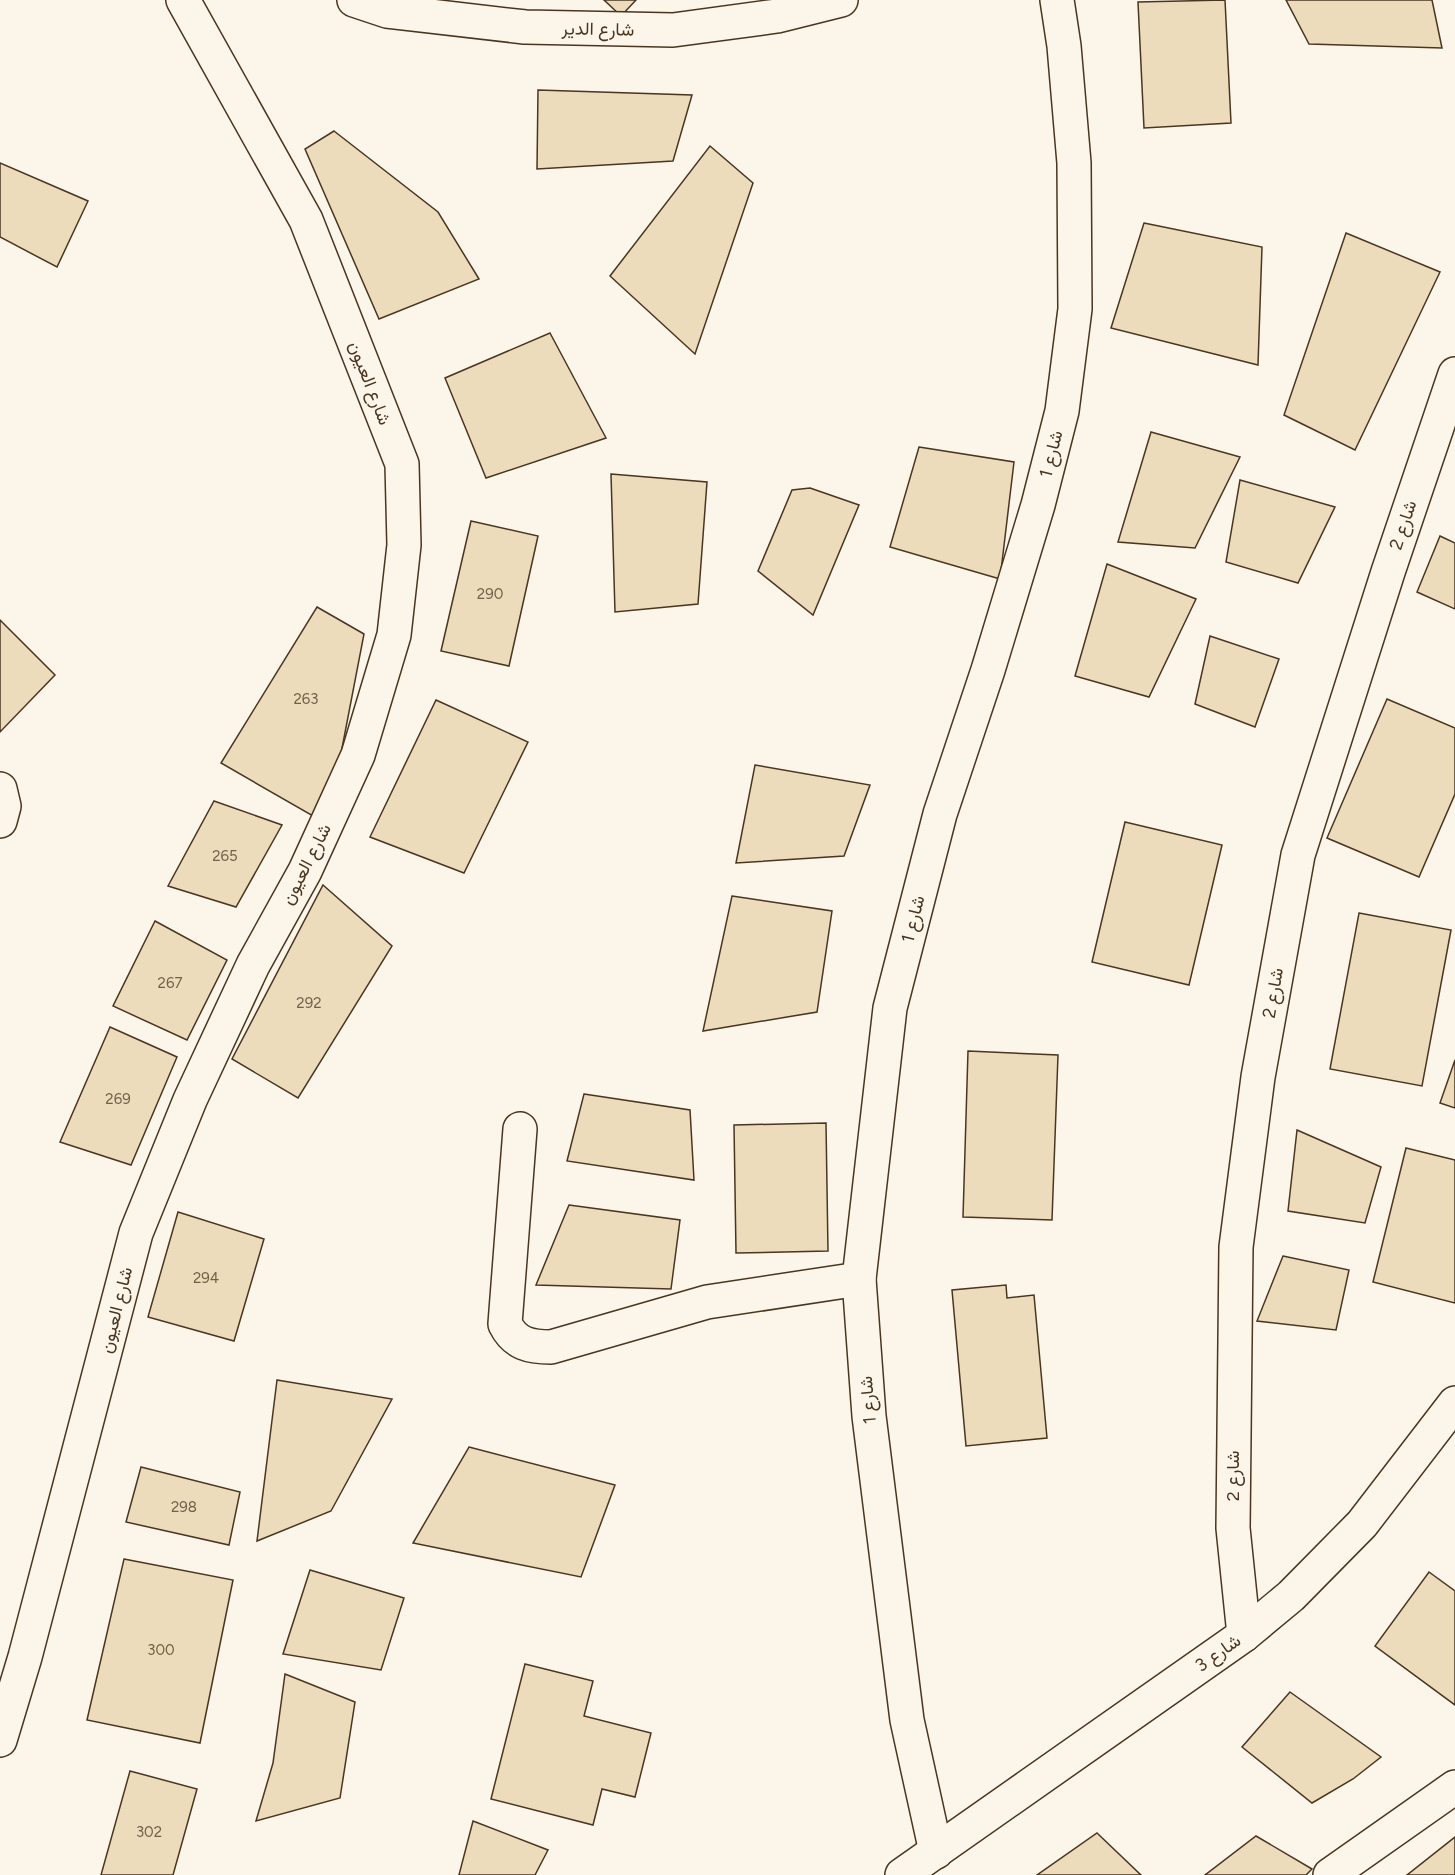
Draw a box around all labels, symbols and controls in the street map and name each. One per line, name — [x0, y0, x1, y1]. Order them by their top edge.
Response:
street label: شارع الدير — [560, 17, 635, 42]
street label: شارع العيون — [343, 338, 396, 428]
street label: شارع 1 — [1035, 428, 1068, 480]
street label: شارع 2 — [1385, 497, 1422, 553]
house number: 290 — [477, 585, 503, 603]
house number: 263 — [293, 690, 319, 708]
street label: شارع العيون — [276, 820, 337, 909]
house number: 265 — [212, 847, 238, 865]
street label: شارع 1 — [897, 893, 930, 945]
street label: شارع 2 — [1258, 966, 1289, 1020]
house number: 267 — [158, 974, 182, 992]
house number: 292 — [296, 994, 322, 1012]
house number: 269 — [105, 1090, 131, 1108]
street label: شارع العيون — [95, 1265, 138, 1356]
house number: 294 — [193, 1269, 219, 1287]
street label: شارع 1 — [855, 1375, 882, 1425]
street label: شارع 2 — [1222, 1451, 1245, 1501]
house number: 298 — [171, 1498, 197, 1516]
street label: شارع 3 — [1191, 1630, 1246, 1677]
house number: 300 — [147, 1641, 175, 1659]
house number: 302 — [136, 1823, 162, 1841]

